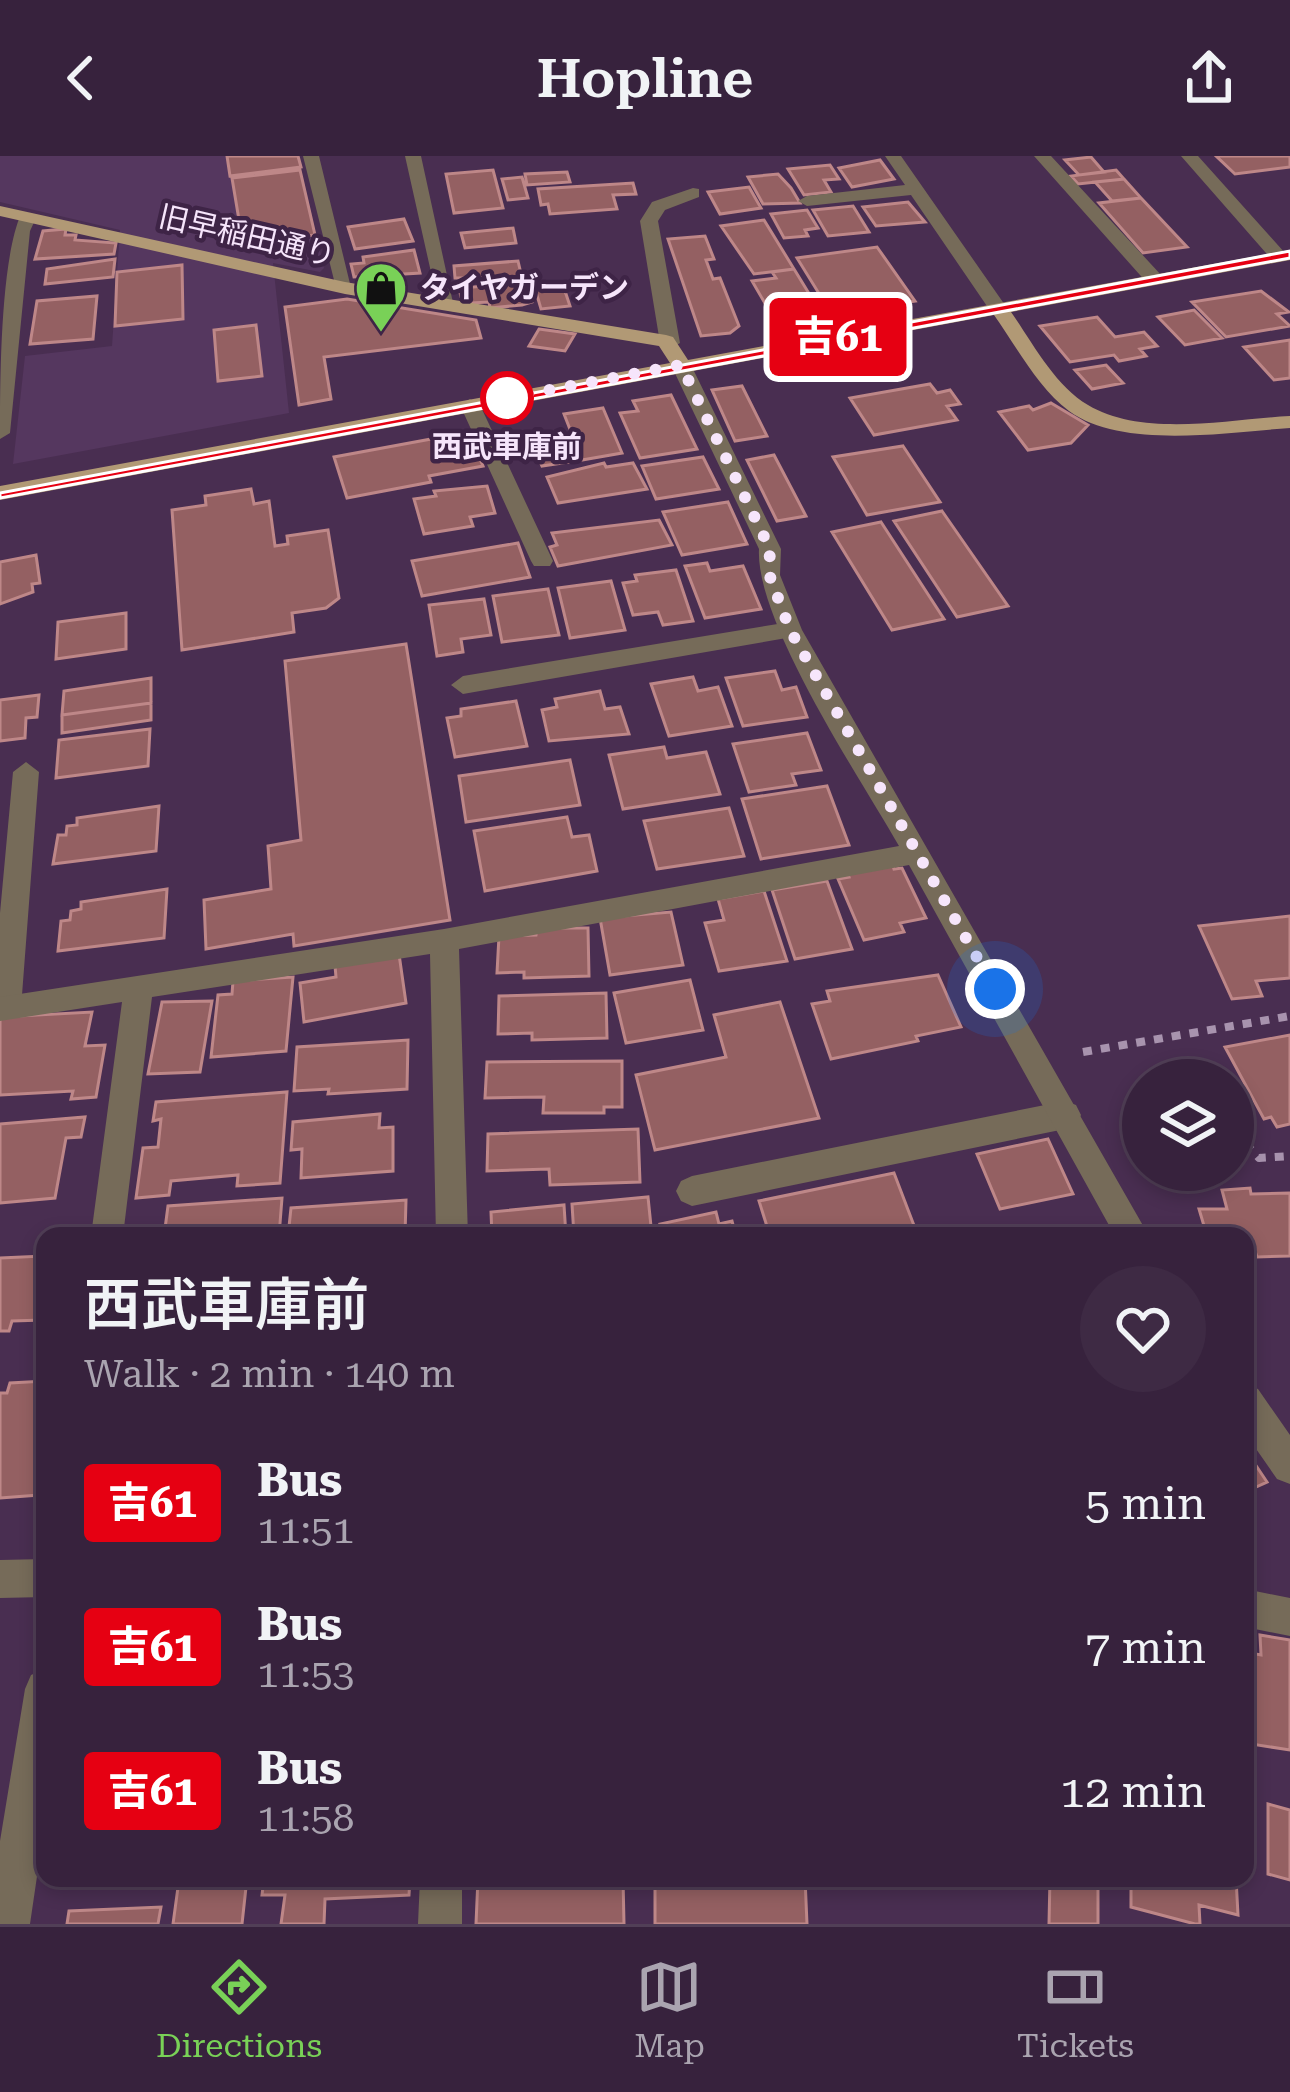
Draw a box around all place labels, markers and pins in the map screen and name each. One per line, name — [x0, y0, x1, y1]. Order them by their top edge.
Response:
shop icon: タイヤガーデン — [353, 260, 409, 334]
place label: タイヤガーデン — [420, 270, 629, 305]
marker: 西武車庫前 — [482, 373, 532, 423]
place label: 西武車庫前 — [432, 429, 582, 464]

